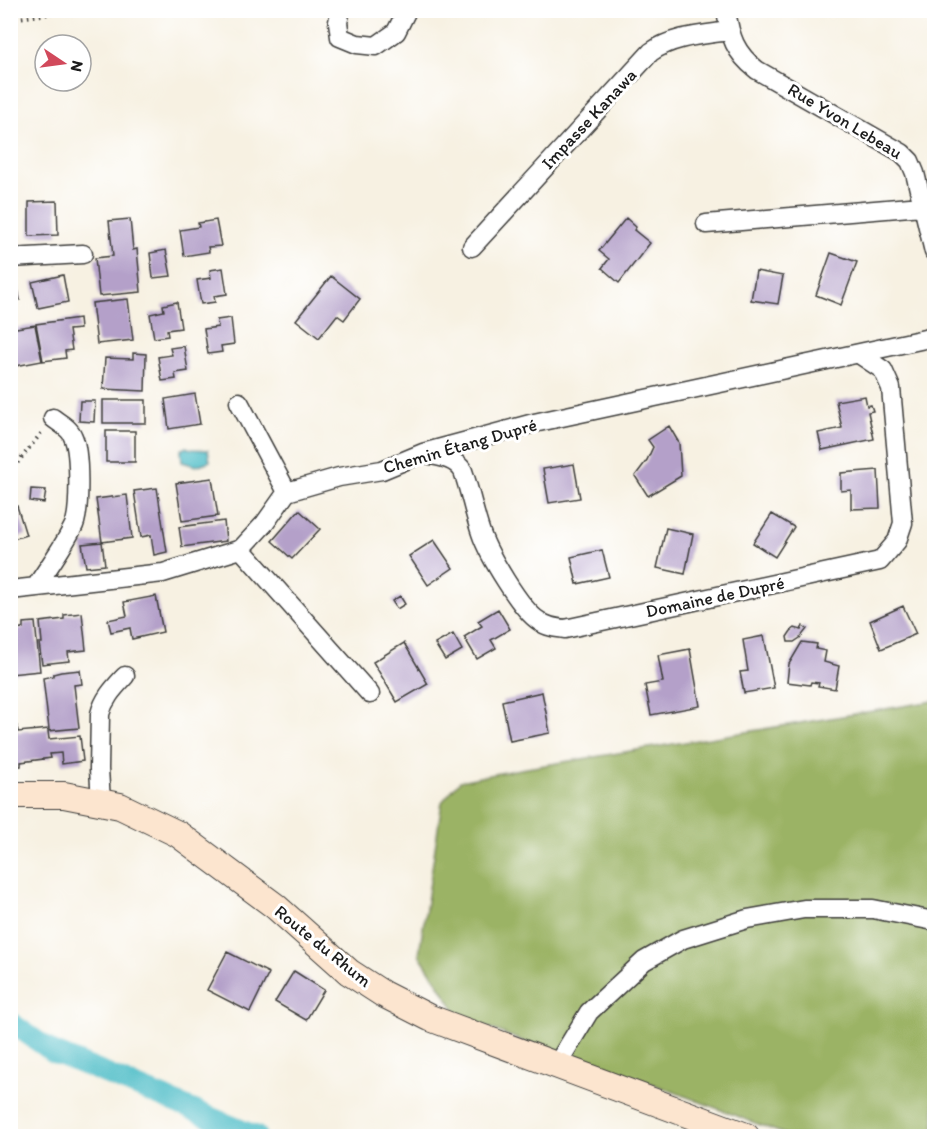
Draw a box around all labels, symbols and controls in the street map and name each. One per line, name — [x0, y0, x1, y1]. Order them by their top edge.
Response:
north arrow — [33, 33, 93, 93]
text: N — [67, 59, 88, 74]
street label: Impasse Kanawa — [537, 64, 641, 174]
street label: Rue Yvon Lebeau — [784, 78, 906, 164]
street label: Chemin Étang Dupré — [381, 414, 539, 478]
street label: Domaine de Dupré — [644, 572, 786, 622]
street label: Route du Rhum — [270, 900, 376, 992]

